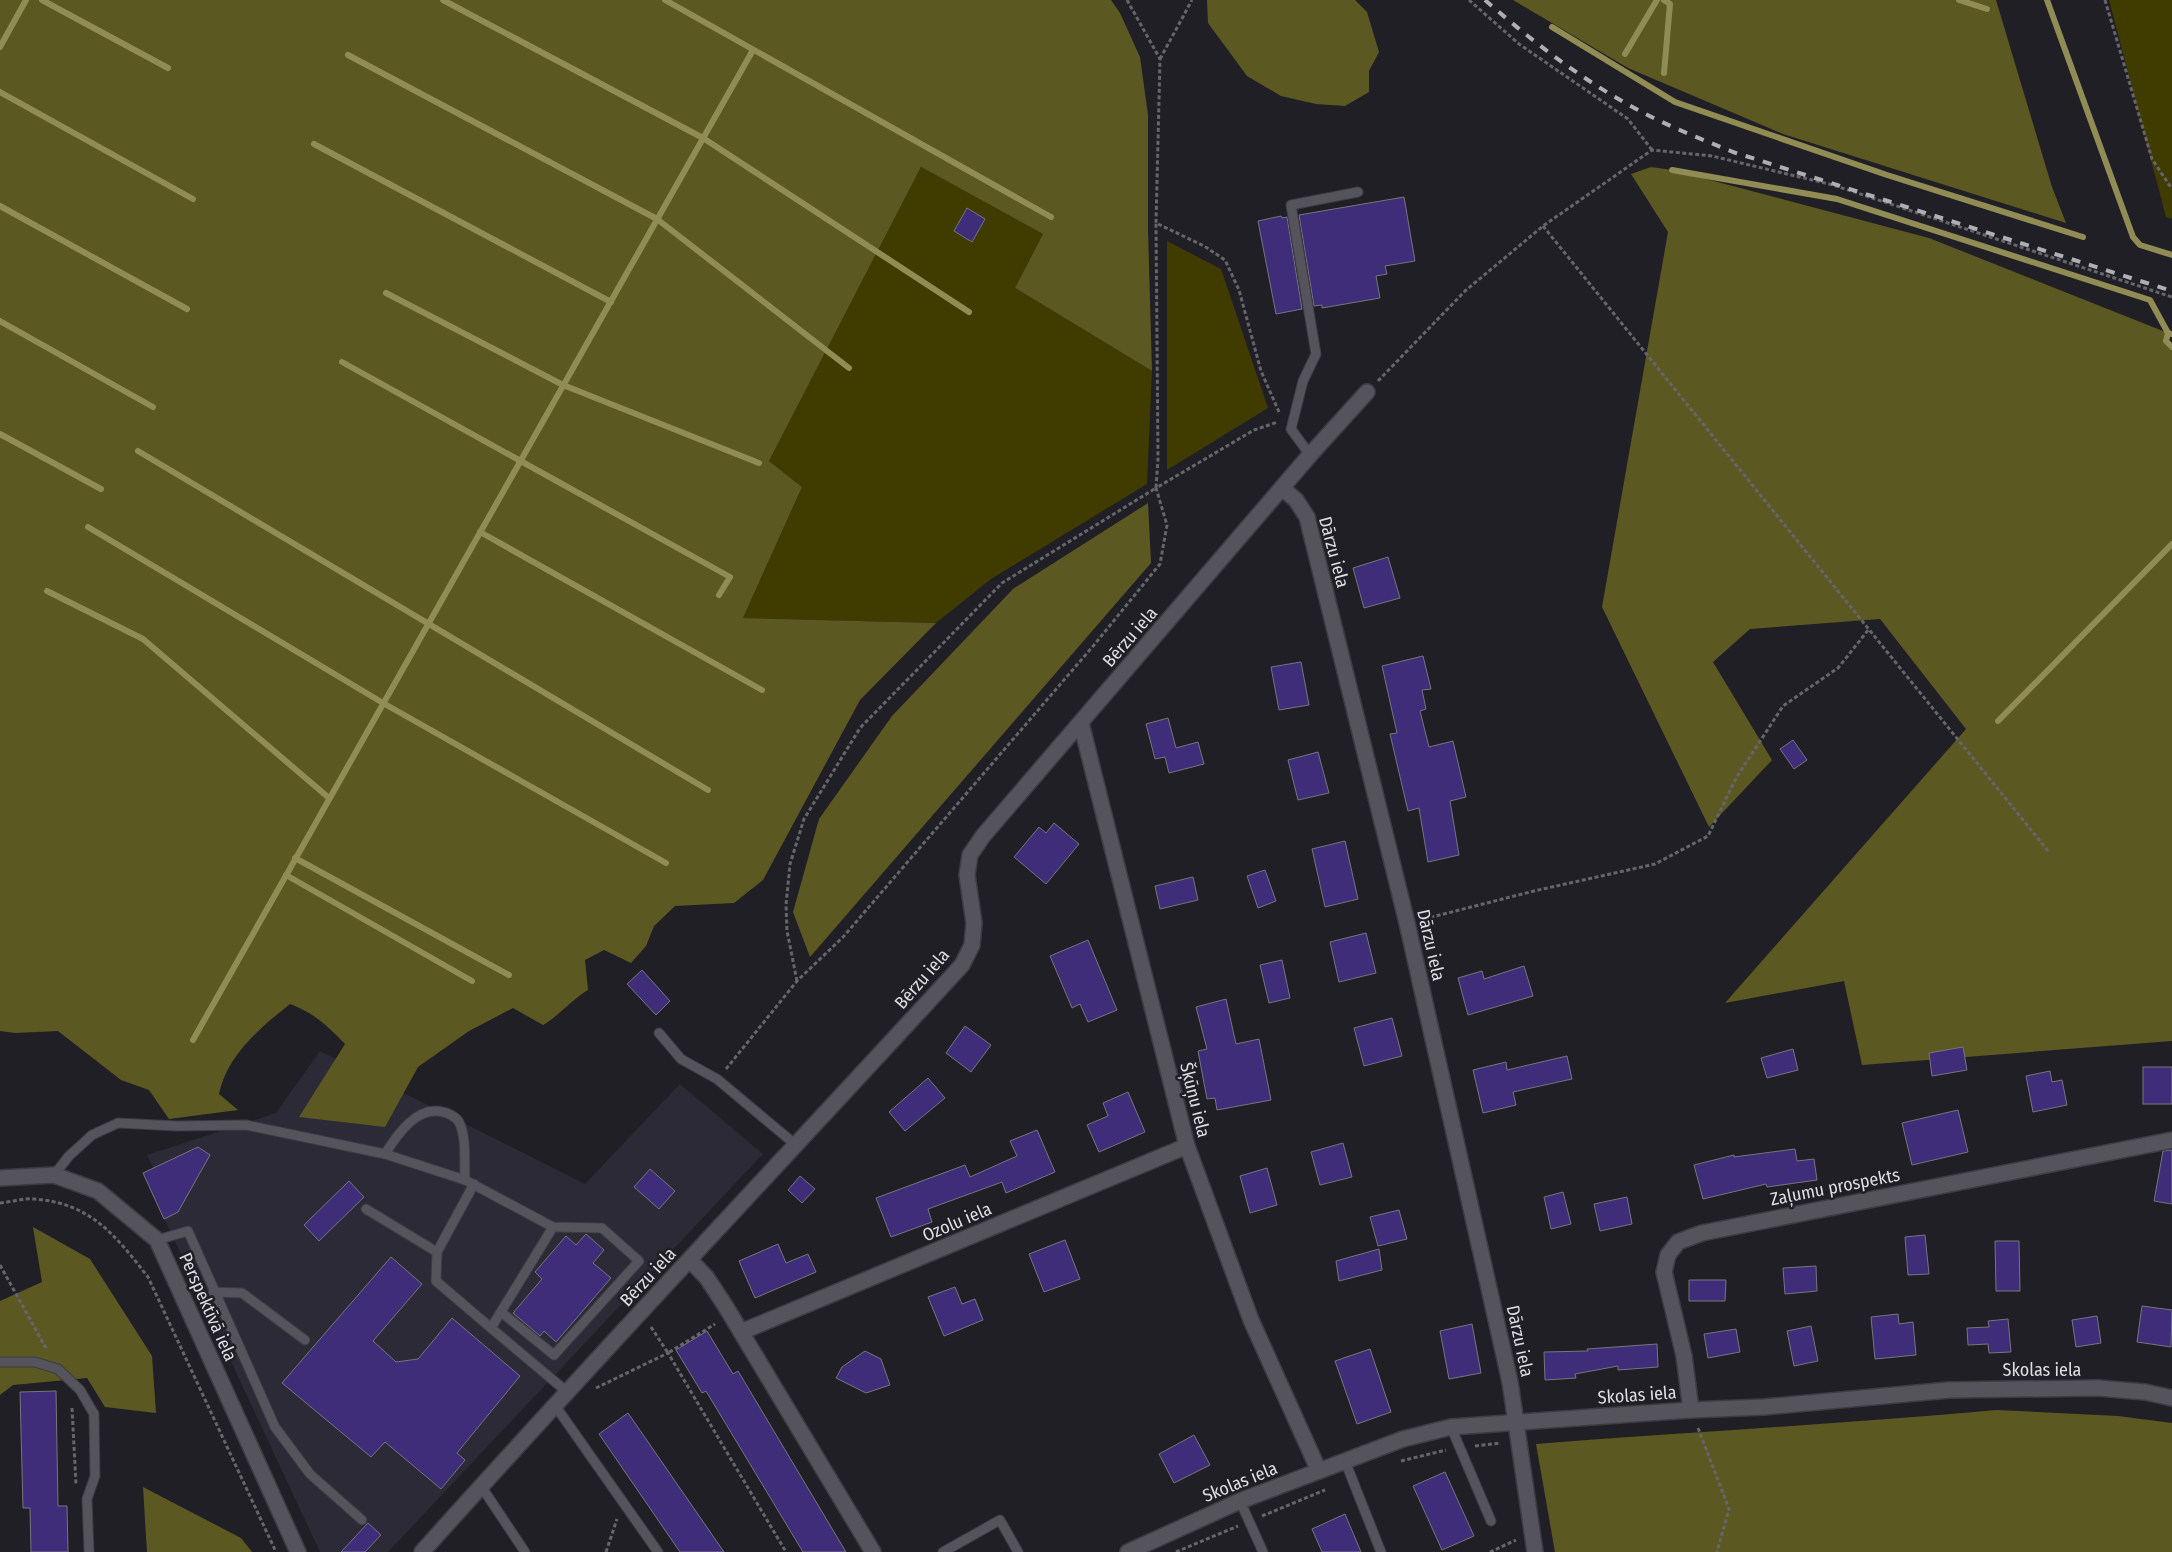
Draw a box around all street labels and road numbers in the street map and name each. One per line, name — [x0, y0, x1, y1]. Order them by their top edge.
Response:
street label: Dārzu iela — [1314, 514, 1354, 590]
street label: Bērzu iela — [1098, 602, 1162, 672]
street label: Dārzu iela — [1412, 907, 1450, 983]
street label: Bērzu iela — [890, 944, 954, 1014]
street label: Šķūņu iela — [1175, 1060, 1215, 1140]
street label: Zaļumu prospekts — [1768, 1164, 1902, 1210]
street label: Ozolu iela — [919, 1198, 995, 1246]
street label: Bērzu iela — [615, 1243, 681, 1311]
street label: Perspektīvā iela — [174, 1249, 242, 1365]
street label: Dārzu iela — [1502, 1303, 1538, 1379]
street label: Skolas iela — [2003, 1359, 2082, 1381]
street label: Skolas iela — [1597, 1381, 1677, 1409]
street label: Skolas iela — [1199, 1457, 1281, 1507]

